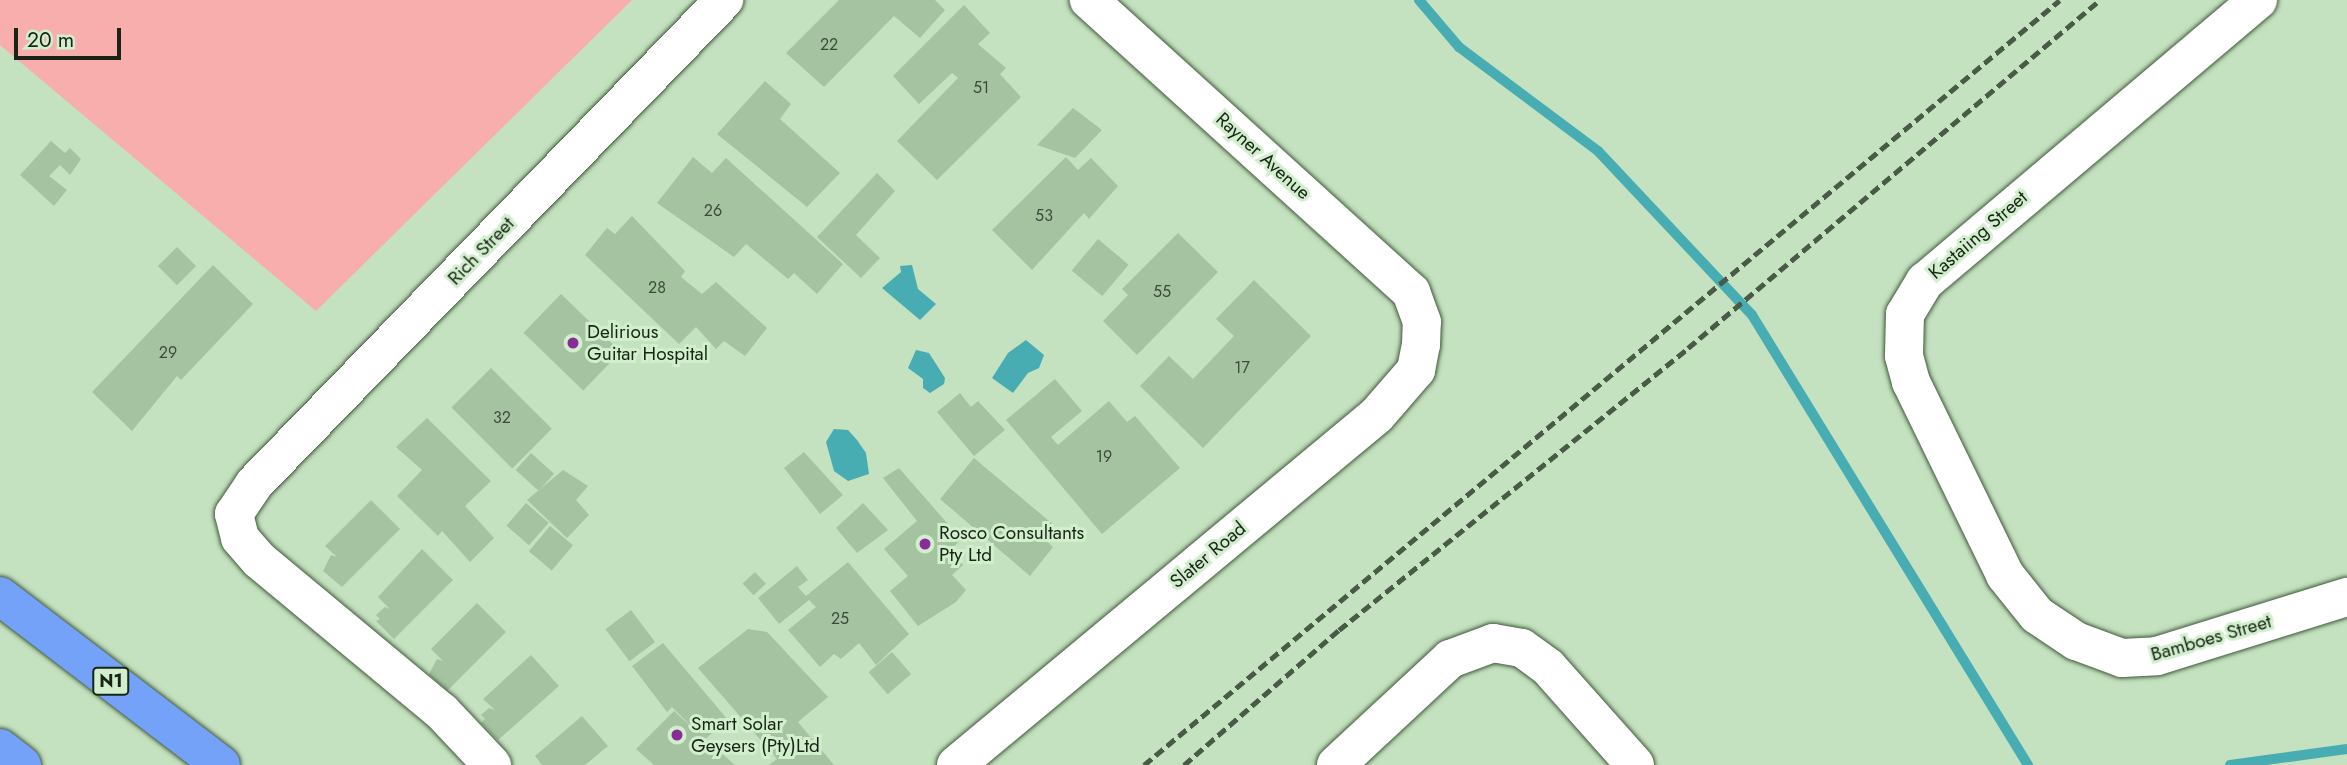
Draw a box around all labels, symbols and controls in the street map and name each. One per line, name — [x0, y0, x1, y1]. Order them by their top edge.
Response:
scale bar — [18, 14, 124, 58]
text: 20 m — [27, 25, 74, 55]
house number: 22 — [820, 35, 838, 55]
house number: 51 — [973, 78, 989, 98]
street label: Rayner Avenue — [1211, 108, 1315, 204]
street label: Kastaiing Street — [1924, 186, 2032, 284]
house number: 26 — [704, 201, 722, 221]
house number: 53 — [1035, 206, 1053, 226]
street label: Rich Street — [443, 212, 519, 290]
house number: 28 — [648, 278, 666, 298]
house number: 55 — [1153, 282, 1171, 302]
place label: Delirious Guitar Hospital — [587, 321, 708, 365]
marker: Delirious Guitar Hospital — [565, 335, 581, 351]
house number: 29 — [159, 343, 177, 363]
house number: 17 — [1234, 358, 1250, 378]
house number: 32 — [493, 408, 511, 428]
house number: 19 — [1096, 447, 1112, 467]
street label: Slater Road — [1166, 517, 1250, 593]
place label: Rosco Consultants Pty Ltd — [939, 522, 1084, 566]
marker: Rosco Consultants Pty Ltd — [917, 536, 933, 552]
house number: 25 — [831, 609, 849, 629]
street label: Bamboes Street — [2148, 610, 2274, 666]
road number: N1 — [92, 666, 130, 696]
place label: Smart Solar Geysers (Pty)Ltd — [691, 713, 820, 757]
marker: Smart Solar Geysers (Pty)Ltd — [669, 727, 685, 743]

